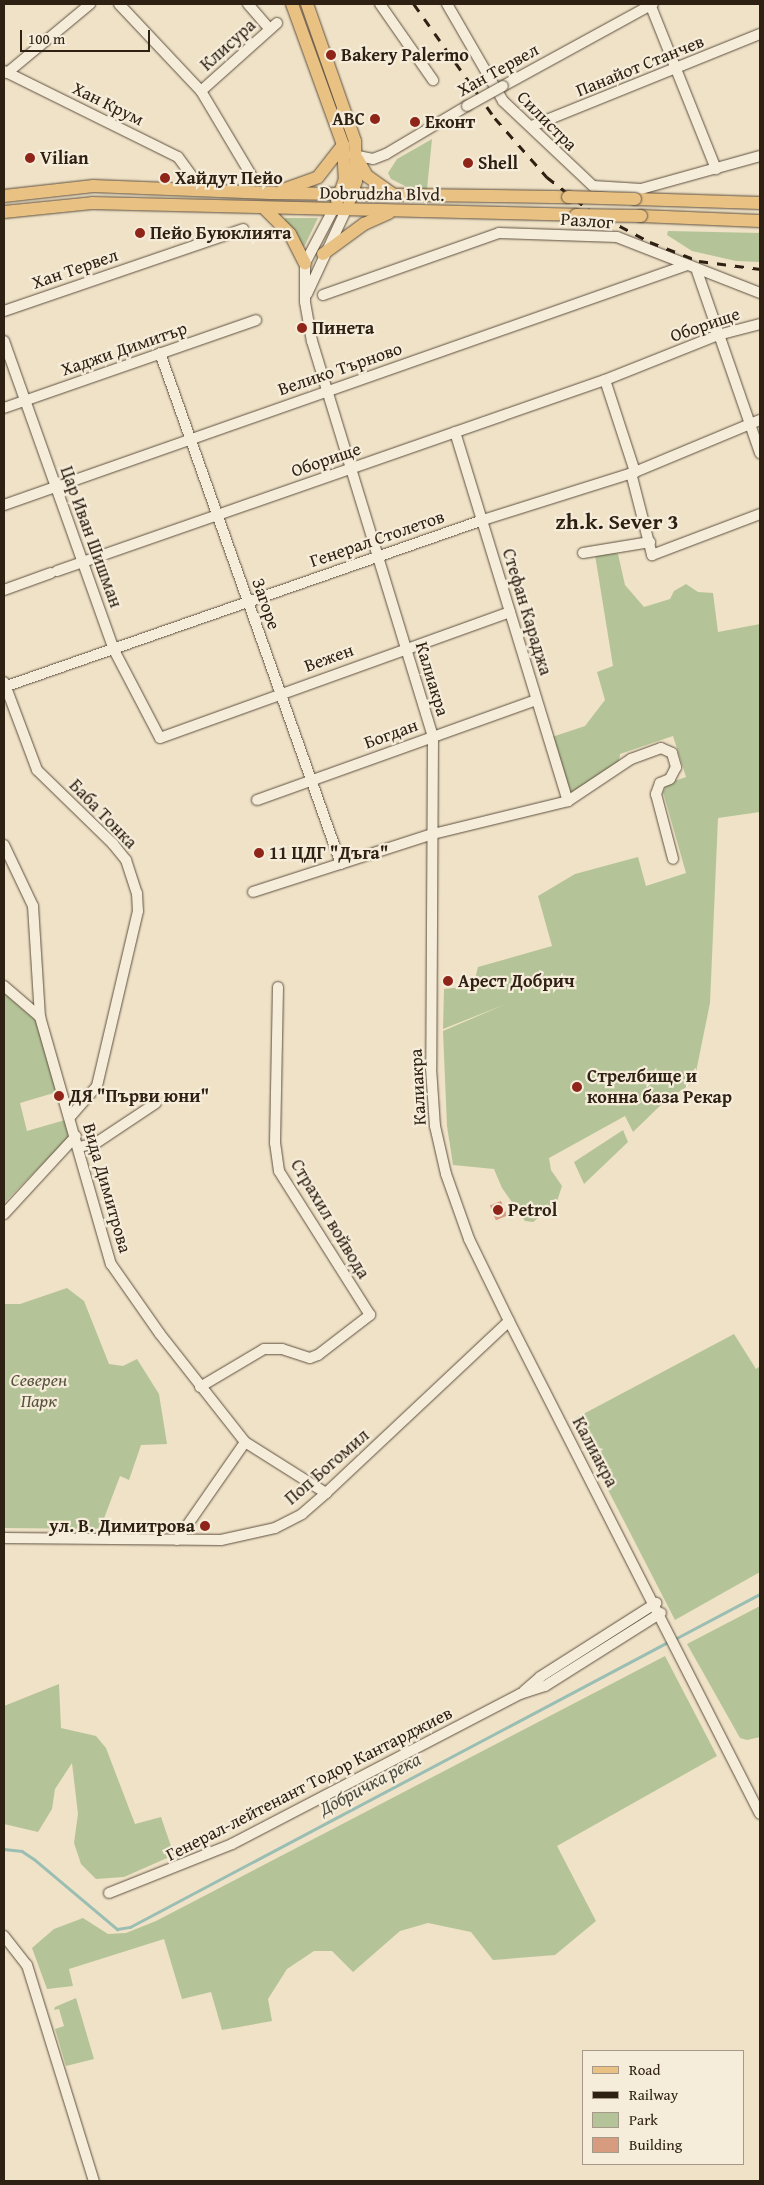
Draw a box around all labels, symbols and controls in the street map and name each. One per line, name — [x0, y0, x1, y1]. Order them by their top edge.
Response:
street label: Клисура — [196, 15, 260, 75]
scale bar — [22, 20, 152, 52]
text: 100 m — [28, 28, 65, 49]
street label: Панайот Станчев — [573, 30, 707, 102]
street label: Хан Тервел — [454, 39, 542, 101]
place label: Bakery Palermo — [341, 44, 469, 66]
marker: Bakery Palermo — [325, 49, 337, 61]
street label: Хан Крум — [69, 77, 147, 131]
street label: Силистра — [512, 86, 582, 156]
place label: ABC — [332, 108, 365, 130]
place label: Еконт — [425, 111, 475, 133]
marker: ABC — [369, 113, 381, 125]
marker: Еконт — [409, 116, 421, 128]
place label: Vilian — [40, 147, 89, 169]
marker: Vilian — [24, 152, 36, 164]
place label: Shell — [478, 152, 518, 174]
marker: Shell — [462, 157, 474, 169]
place label: Хайдут Пейо — [175, 167, 283, 189]
marker: Хайдут Пейо — [159, 172, 171, 184]
street label: Dobrudzha Blvd. — [319, 182, 445, 206]
street label: Разлог — [560, 208, 614, 234]
place label: Пейо Буюклията — [150, 222, 291, 244]
marker: Пейо Буюклията — [134, 227, 146, 239]
street label: Хан Тервел — [29, 244, 121, 294]
street label: Оборище — [667, 303, 743, 347]
street label: Хаджи Димитър — [58, 317, 190, 381]
place label: Пинета — [312, 317, 374, 339]
marker: Пинета — [296, 322, 308, 334]
street label: Велико Търново — [275, 338, 405, 400]
street label: Оборище — [288, 438, 364, 482]
street label: Цар Иван Шишман — [55, 463, 127, 611]
street label: Генерал Столетов — [307, 506, 447, 572]
district label: zh.k. Sever 3 — [555, 509, 679, 535]
street label: Стефан Караджа — [497, 546, 557, 678]
street label: Загоре — [247, 576, 285, 632]
street label: Вежен — [301, 639, 357, 677]
street label: Калиакра — [410, 639, 454, 719]
street label: Богдан — [361, 714, 421, 754]
street label: Баба Тонка — [65, 775, 141, 853]
place label: 11 ЦДГ "Дъга" — [269, 842, 388, 864]
marker: 11 ЦДГ "Дъга" — [253, 847, 265, 859]
place label: Арест Добрич — [458, 970, 575, 992]
marker: Арест Добрич — [442, 975, 454, 987]
street label: Калиакра — [405, 1048, 431, 1126]
place label: Стрелбище и конна база Рекар — [587, 1066, 732, 1108]
marker: Стрелбище и конна база Рекар — [571, 1081, 583, 1093]
place label: ДЯ "Първи юни" — [69, 1085, 209, 1107]
marker: ДЯ "Първи юни" — [53, 1090, 65, 1102]
street label: Вида Димитрова — [78, 1121, 136, 1255]
street label: Страхил войвода — [286, 1155, 374, 1283]
place label: Petrol — [508, 1199, 557, 1221]
marker: Petrol — [492, 1204, 504, 1216]
park label: Северен Парк — [11, 1370, 67, 1412]
street label: Калиакра — [568, 1413, 622, 1491]
street label: Поп Богомил — [280, 1425, 374, 1509]
place label: ул. В. Димитрова — [49, 1515, 195, 1537]
marker: ул. В. Димитрова — [199, 1520, 211, 1532]
street label: Генерал-лейтенант Тодор Кантарджиев — [162, 1702, 456, 1866]
water label: Добричка река — [315, 1748, 425, 1820]
legend — [582, 2050, 744, 2165]
text: Road — [629, 2059, 660, 2080]
text: Railway — [629, 2084, 678, 2105]
text: Park — [629, 2109, 658, 2130]
text: Building — [629, 2134, 682, 2155]

